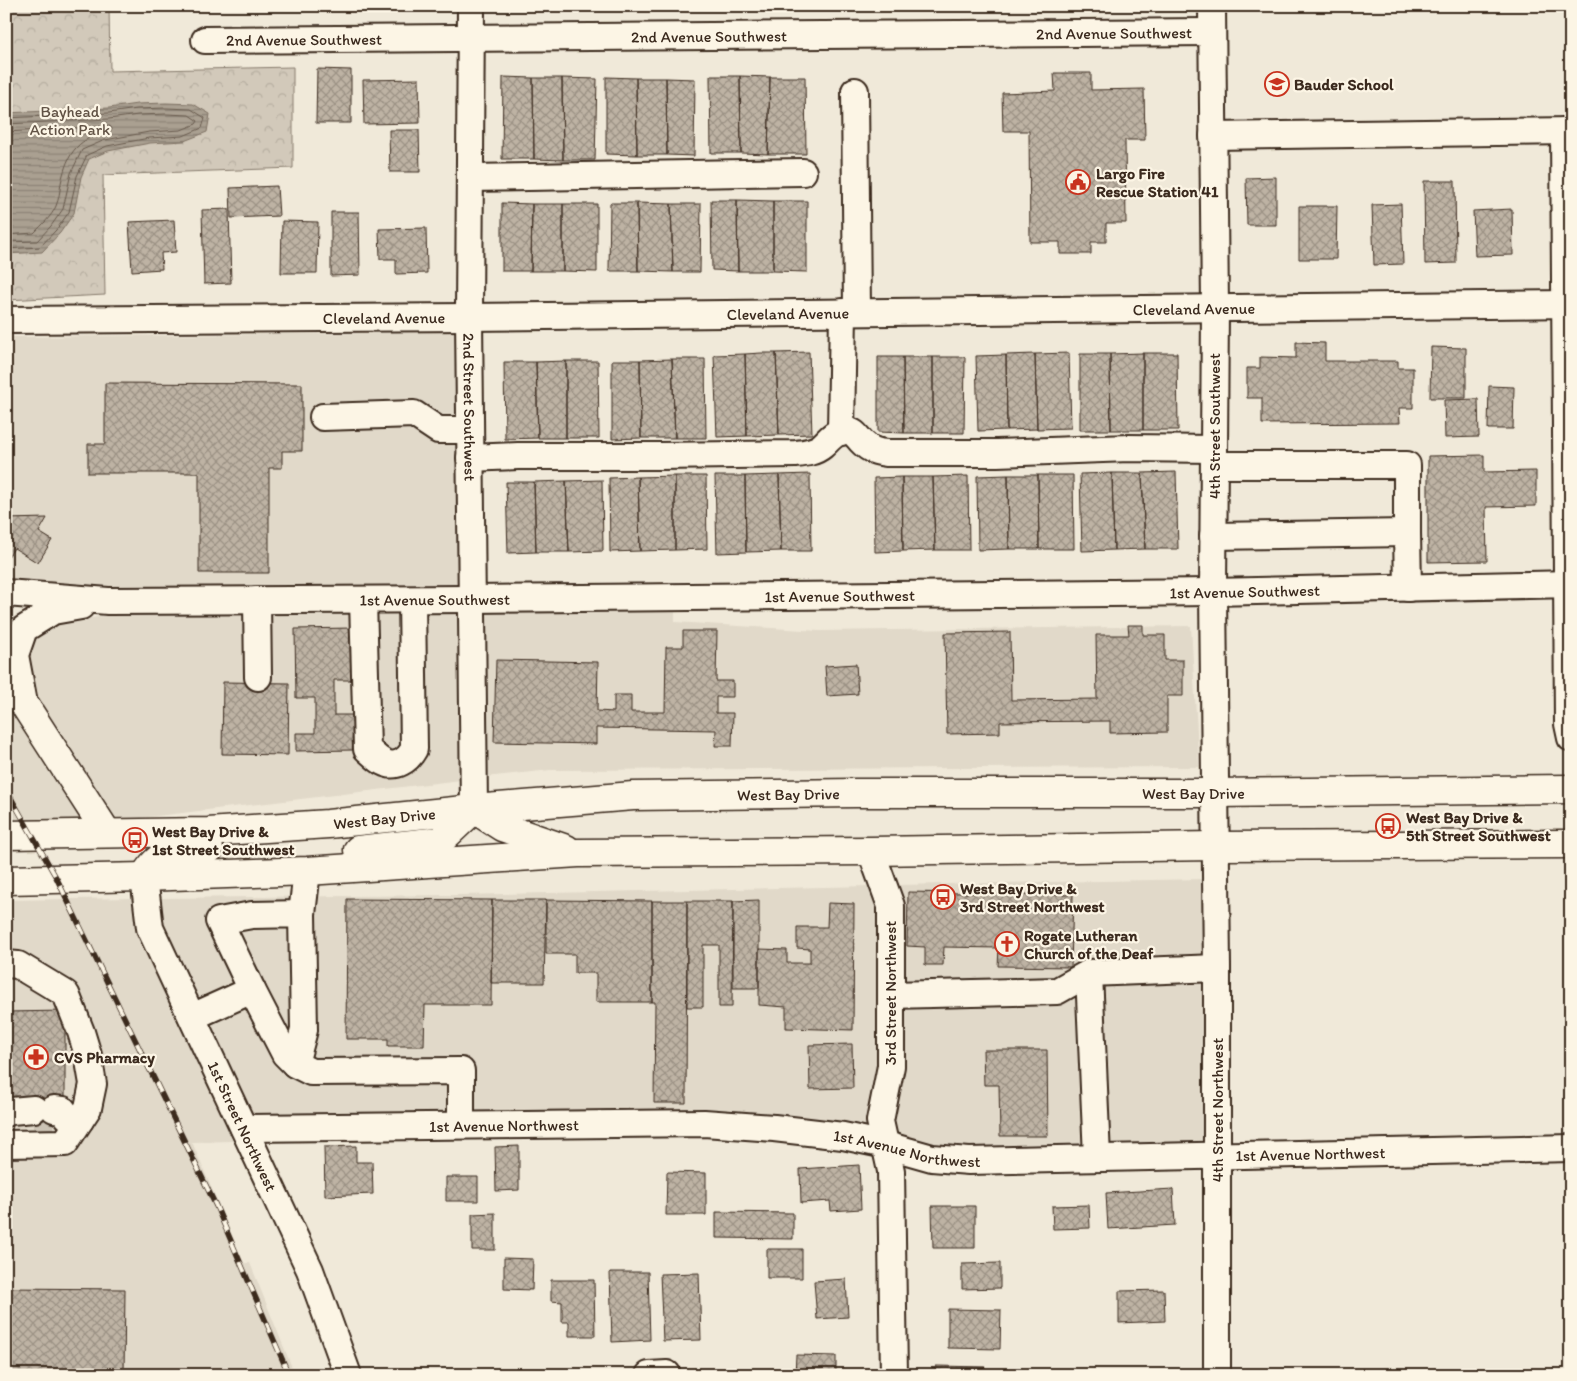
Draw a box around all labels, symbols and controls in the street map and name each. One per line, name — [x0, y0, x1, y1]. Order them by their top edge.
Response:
street label: 2nd Avenue Southwest — [1036, 23, 1192, 43]
street label: 2nd Avenue Southwest — [631, 26, 787, 46]
street label: 2nd Avenue Southwest — [226, 29, 382, 49]
school or university icon: Bauder School — [1264, 71, 1290, 97]
place label: Bauder School — [1294, 75, 1394, 94]
park label: Bayhead Action Park — [30, 102, 110, 139]
place label: Largo Fire Rescue Station 41 — [1096, 164, 1219, 201]
public building icon: Largo Fire Rescue Station 41 — [1065, 169, 1091, 195]
street label: Cleveland Avenue — [1133, 298, 1256, 319]
street label: Cleveland Avenue — [727, 303, 850, 323]
street label: Cleveland Avenue — [323, 308, 446, 327]
street label: 2nd Street Southwest — [460, 333, 480, 481]
street label: 4th Street Southwest — [1205, 353, 1224, 499]
street label: 1st Avenue Southwest — [1169, 580, 1320, 602]
street label: 1st Avenue Southwest — [764, 585, 915, 606]
street label: 1st Avenue Southwest — [359, 589, 510, 609]
street label: West Bay Drive — [1142, 783, 1245, 803]
street label: West Bay Drive — [737, 784, 840, 804]
street label: West Bay Drive — [332, 804, 436, 833]
place label: West Bay Drive & 5th Street Southwest — [1406, 808, 1551, 845]
bus stop icon: West Bay Drive & 5th Street Southwest — [1375, 813, 1401, 839]
place label: West Bay Drive & 1st Street Southwest — [152, 822, 295, 859]
bus stop icon: West Bay Drive & 1st Street Southwest — [122, 827, 148, 853]
place label: West Bay Drive & 3rd Street Northwest — [960, 879, 1105, 916]
bus stop icon: West Bay Drive & 3rd Street Northwest — [930, 884, 956, 910]
street label: 3rd Street Northwest — [881, 921, 900, 1065]
place label: Rogate Lutheran Church of the Deaf — [1024, 926, 1154, 963]
church icon: Rogate Lutheran Church of the Deaf — [994, 931, 1020, 957]
street label: 4th Street Northwest — [1208, 1038, 1227, 1182]
pharmacy icon: CVS Pharmacy — [23, 1044, 49, 1070]
place label: CVS Pharmacy — [54, 1048, 155, 1068]
street label: 1st Street Northwest — [204, 1058, 281, 1194]
street label: 1st Avenue Northwest — [429, 1115, 579, 1135]
street label: 1st Avenue Northwest — [832, 1125, 981, 1171]
street label: 1st Avenue Northwest — [1235, 1143, 1386, 1165]

